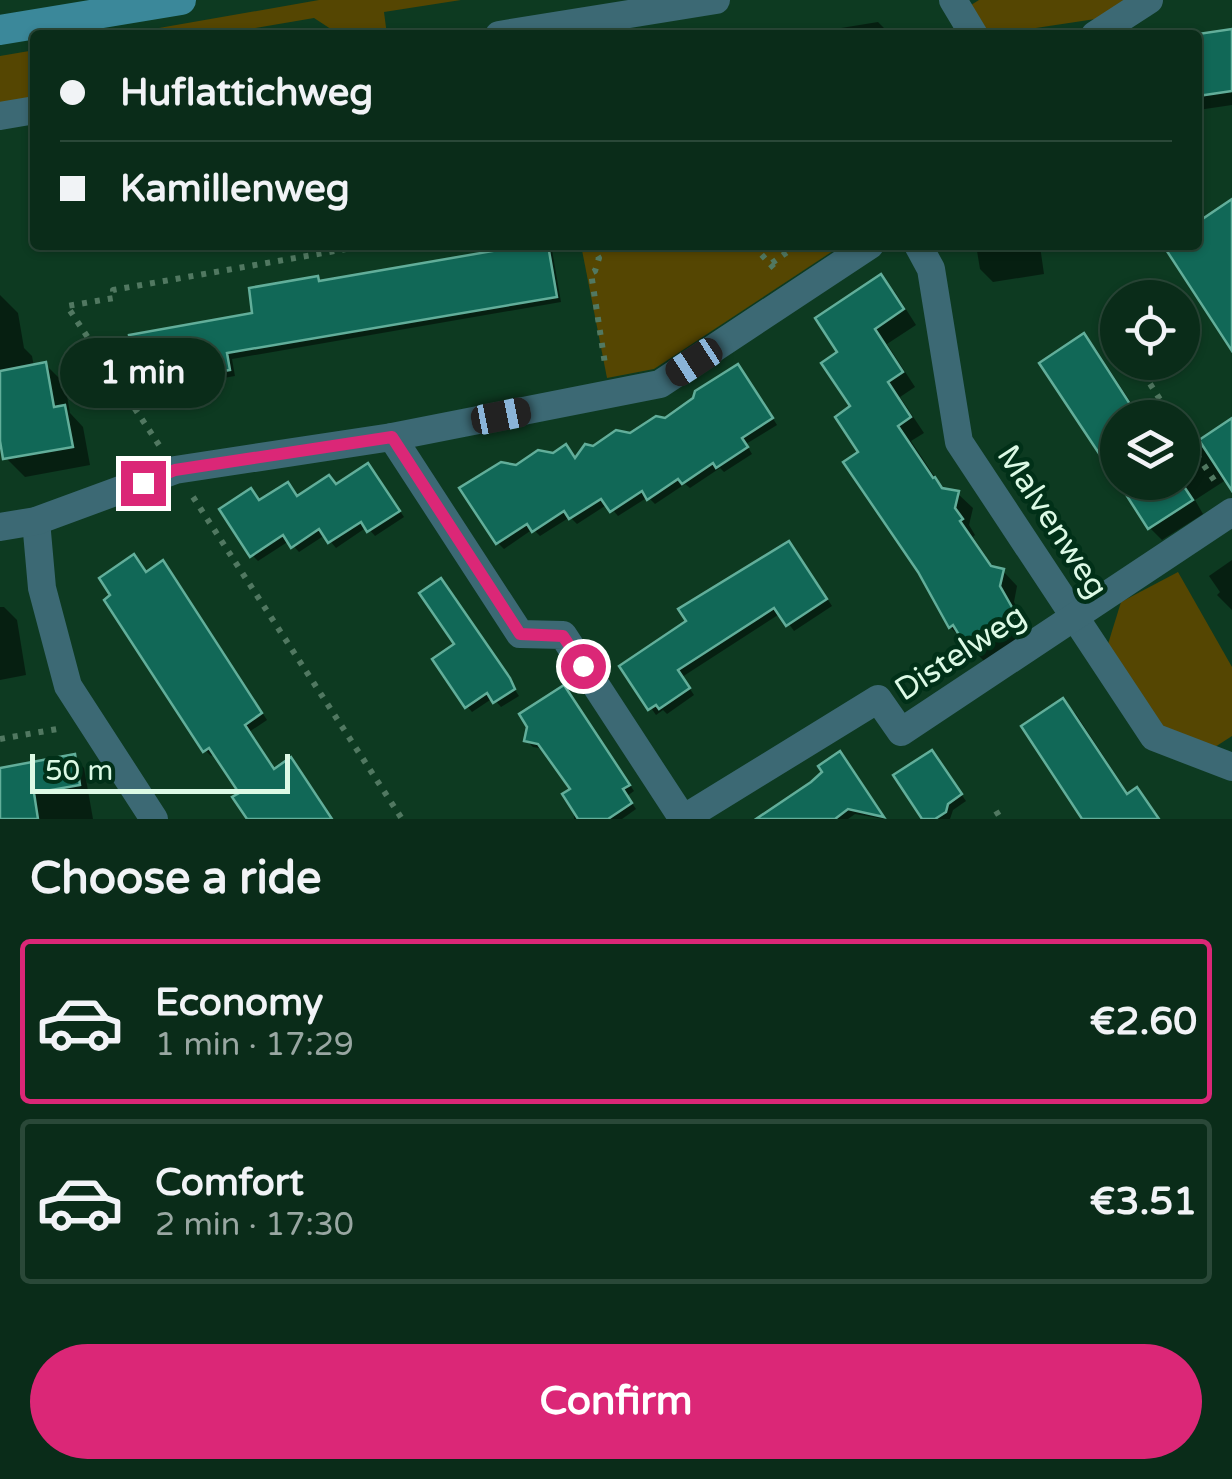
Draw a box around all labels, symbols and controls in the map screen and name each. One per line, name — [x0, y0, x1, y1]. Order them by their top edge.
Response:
text: Huflattichweg — [120, 70, 373, 116]
text: Kamillenweg — [120, 166, 350, 212]
map controls — [1100, 280, 1200, 500]
button: locate — [1100, 280, 1200, 380]
car — [661, 333, 727, 391]
callout: 1 min — [61, 338, 226, 408]
text: 1 min — [100, 354, 185, 392]
car — [469, 396, 533, 436]
button: layers — [1100, 400, 1200, 500]
street label: Malvenweg — [989, 438, 1116, 605]
route end — [121, 461, 166, 506]
street label: Distelweg — [888, 596, 1033, 709]
route start — [561, 644, 606, 689]
scale bar — [30, 749, 290, 794]
text: 50 m — [45, 754, 113, 788]
text: Choose a ride — [30, 852, 321, 906]
icon: car — [35, 977, 125, 1067]
text: Economy — [155, 980, 323, 1026]
text: €2.60 — [1090, 999, 1197, 1045]
text: 1 min · 17:29 — [155, 1026, 354, 1064]
icon: car — [35, 1157, 125, 1247]
text: Comfort — [155, 1160, 304, 1206]
text: €3.51 — [1090, 1179, 1197, 1225]
text: 2 min · 17:30 — [155, 1206, 354, 1244]
button: Confirm — [30, 1344, 1202, 1459]

